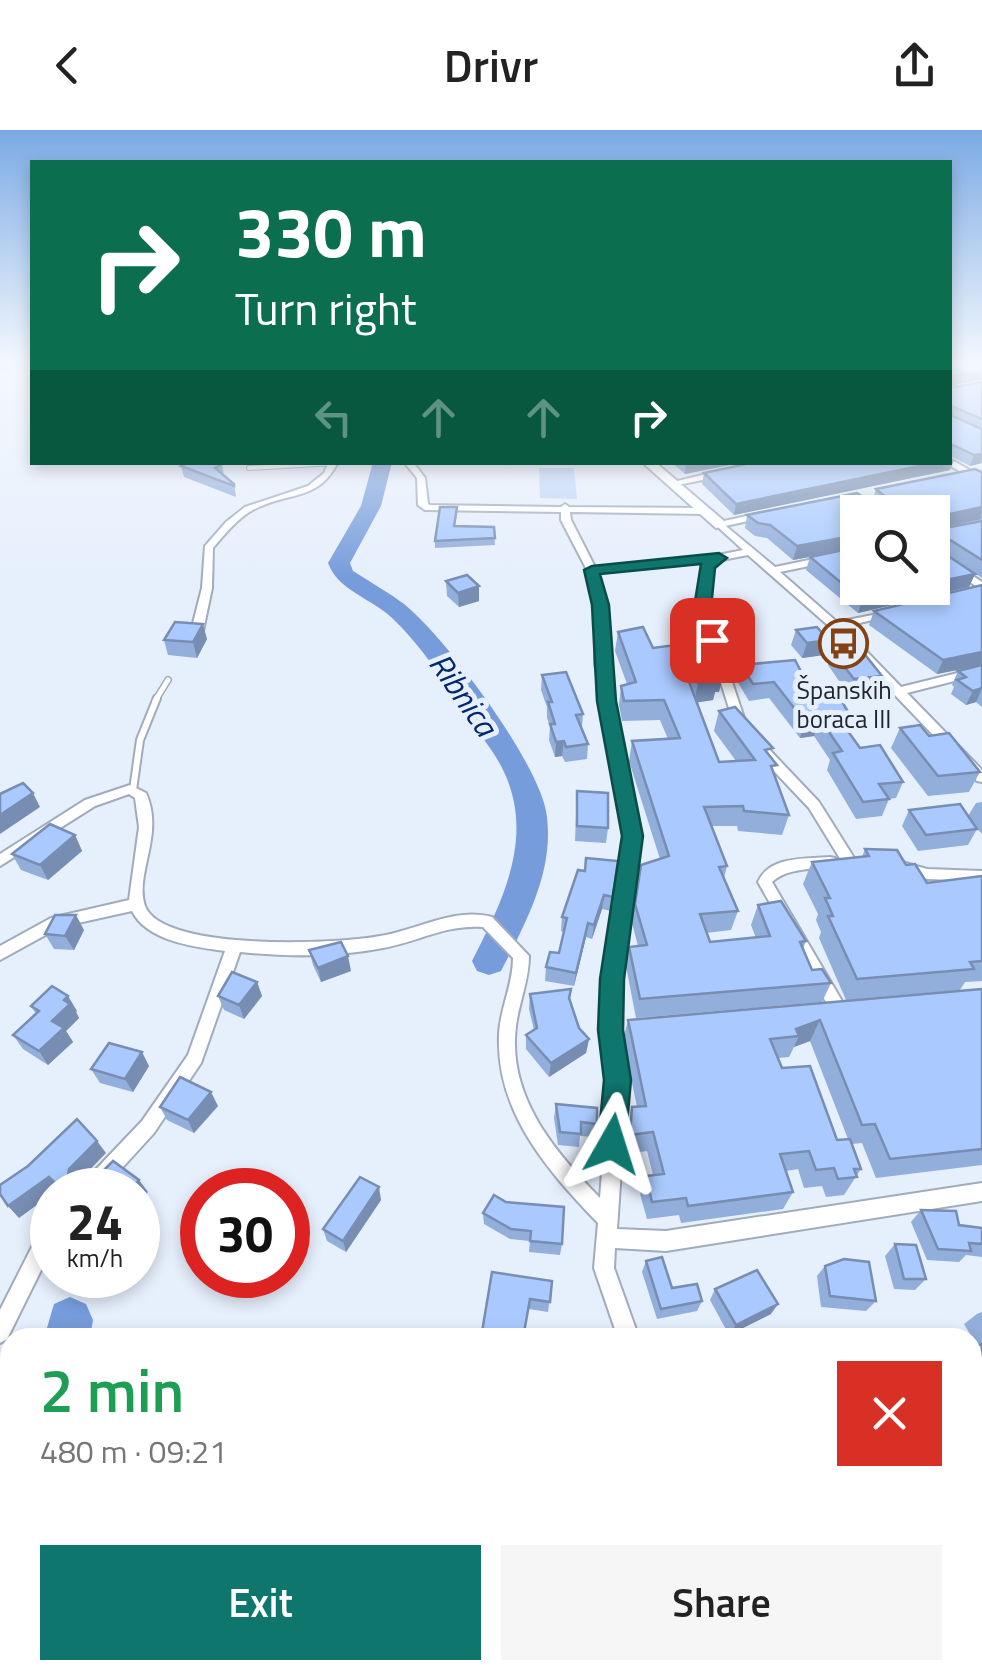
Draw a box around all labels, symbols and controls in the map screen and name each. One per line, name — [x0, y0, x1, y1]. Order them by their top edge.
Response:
text: Drivr — [444, 31, 538, 99]
icon: back — [40, 38, 95, 93]
icon: share — [887, 38, 942, 93]
text: 330 m — [235, 178, 427, 284]
icon: right — [70, 200, 200, 330]
text: Turn right — [235, 274, 417, 342]
icon: left — [306, 390, 361, 445]
icon: ahead — [411, 390, 466, 445]
icon: ahead — [516, 390, 571, 445]
icon: right — [621, 390, 676, 445]
map controls — [840, 495, 950, 605]
button: search — [840, 495, 950, 605]
pin — [670, 598, 755, 683]
icon: arrive — [685, 613, 740, 668]
bus stop icon: Španskih boraca III — [818, 618, 870, 670]
water label: Ribnica — [418, 643, 511, 747]
place label: Španskih boraca III — [796, 671, 892, 738]
position arrow — [560, 1092, 664, 1196]
speed limit sign: 30 — [180, 1168, 310, 1298]
text: 24 — [67, 1183, 123, 1259]
text: km/h — [67, 1239, 123, 1277]
text: 2 min — [40, 1344, 184, 1435]
button: close — [837, 1361, 942, 1466]
text: 480 m · 09:21 — [40, 1427, 227, 1475]
button: Exit — [40, 1545, 481, 1660]
button: Share — [501, 1545, 942, 1660]

